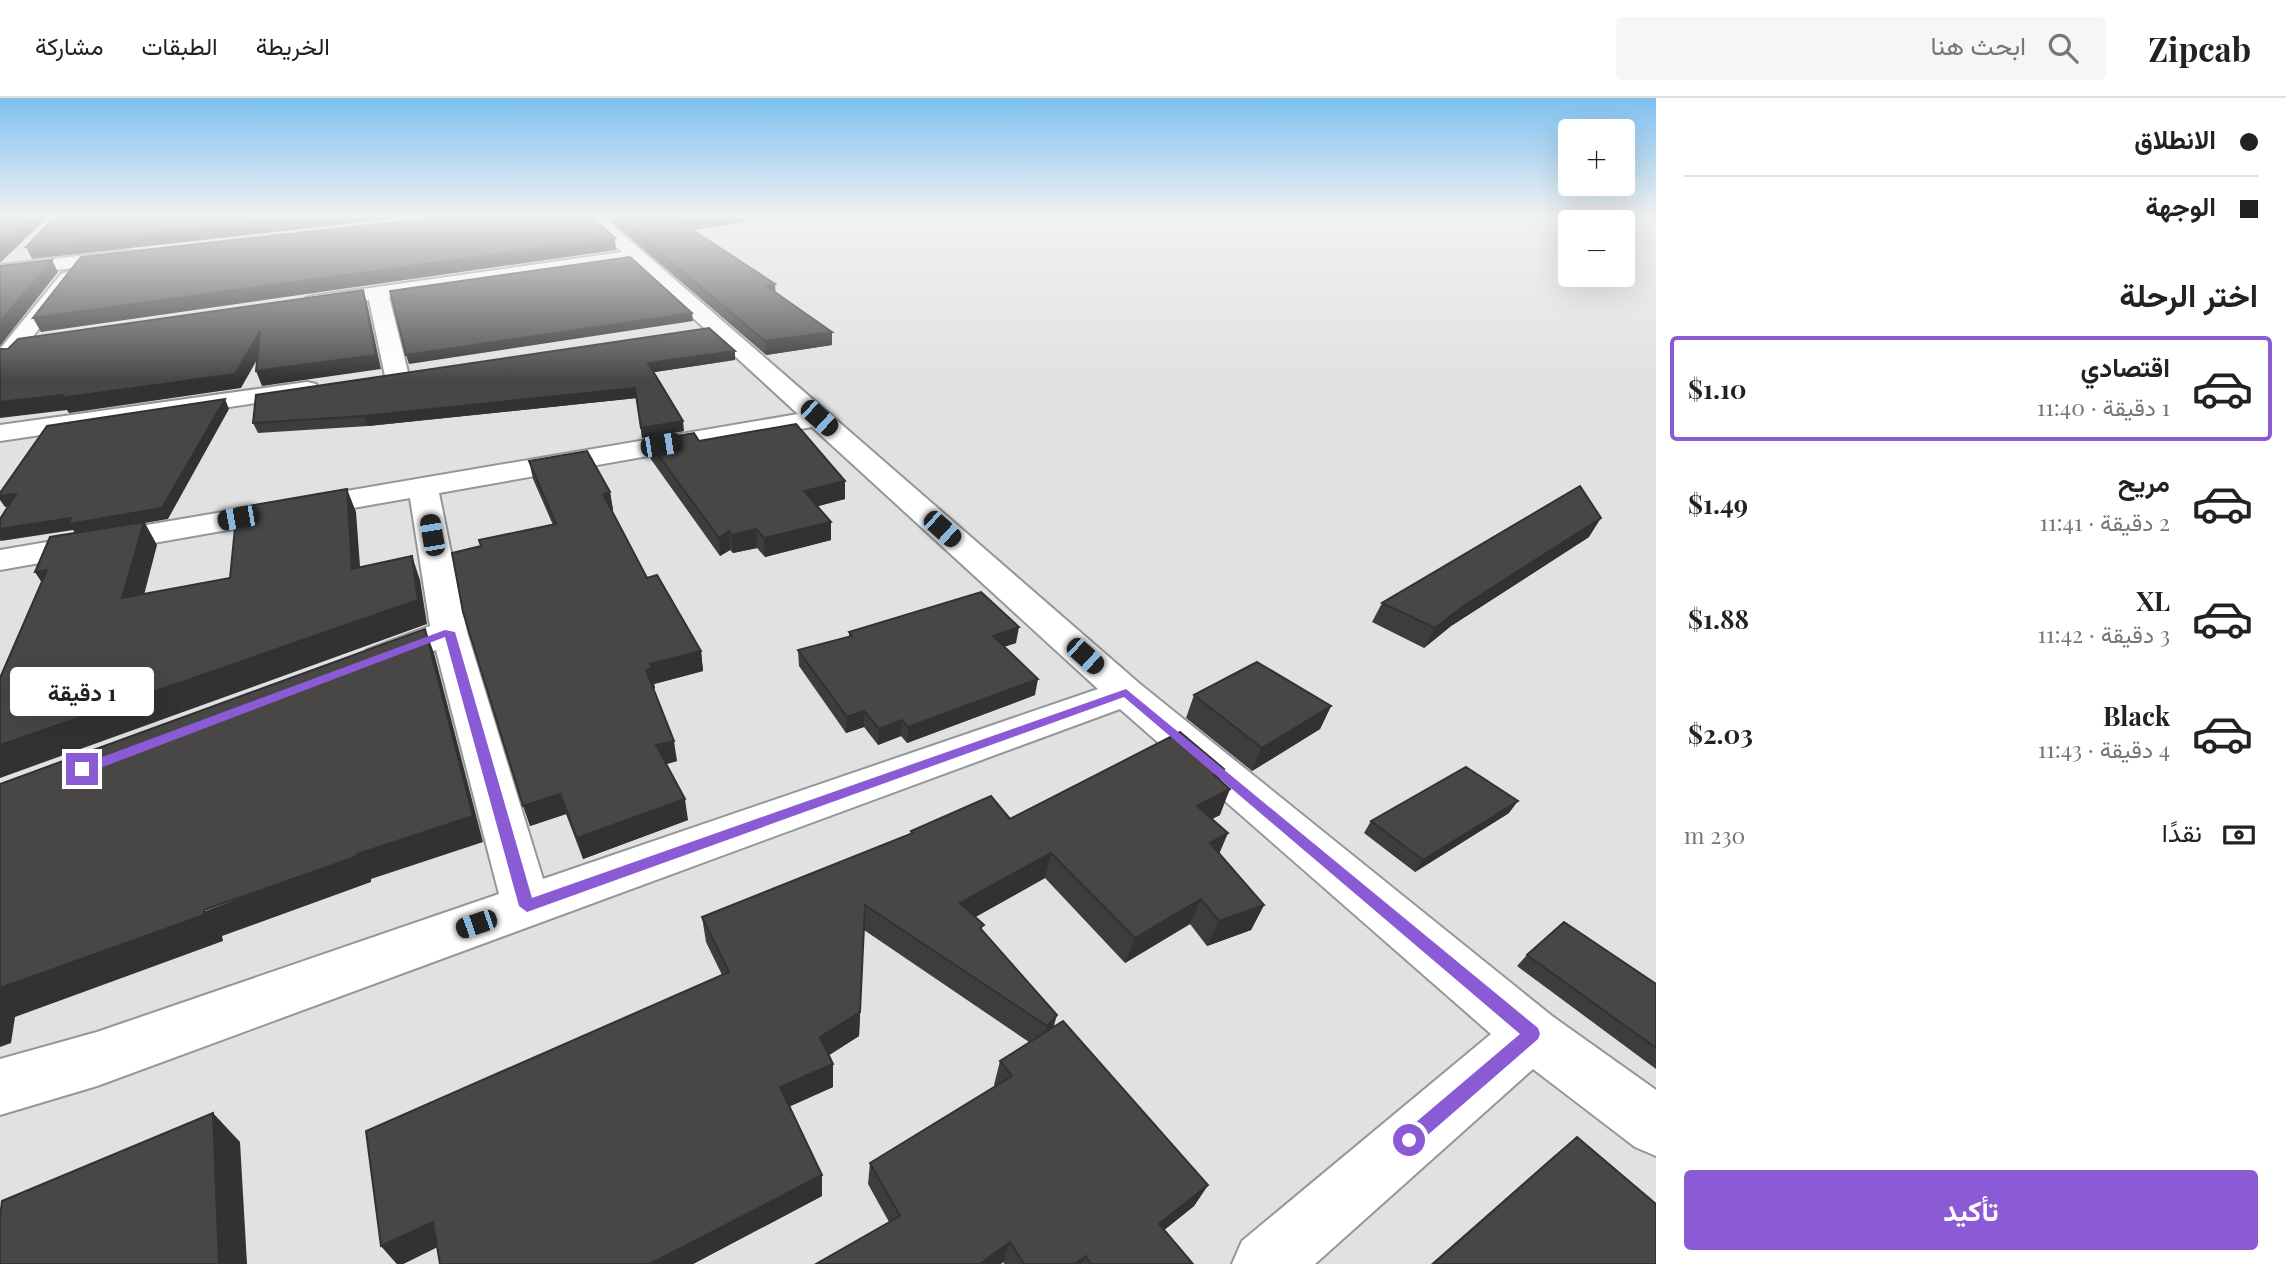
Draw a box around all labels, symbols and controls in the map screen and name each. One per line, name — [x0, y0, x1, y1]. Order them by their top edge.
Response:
search box — [1616, 17, 2106, 80]
text: Zipcab — [2148, 26, 2251, 70]
text: ابحث هنا — [1930, 27, 2026, 62]
text: مشاركة — [35, 29, 103, 61]
text: الطبقات — [141, 29, 218, 61]
text: الخريطة — [256, 29, 330, 61]
icon: search — [2044, 29, 2082, 67]
map controls — [1558, 119, 1635, 287]
button: + — [1558, 119, 1635, 196]
text: الانطلاق — [2134, 121, 2216, 156]
text: الوجهة — [2145, 188, 2216, 223]
button: − — [1558, 210, 1635, 287]
text: اختر الرحلة — [2119, 272, 2258, 315]
text: اقتصادي — [2081, 349, 2170, 384]
icon: car — [2191, 357, 2254, 420]
text: $1.10 — [1688, 371, 1747, 406]
text: 1 دقيقة · 11:40 — [2037, 391, 2170, 422]
car — [797, 396, 842, 440]
car — [639, 431, 684, 459]
text: مريح — [2118, 464, 2170, 499]
icon: car — [2191, 472, 2254, 535]
text: $1.49 — [1688, 486, 1748, 521]
car — [216, 504, 261, 532]
text: 2 دقيقة · 11:41 — [2039, 506, 2170, 537]
car — [920, 507, 965, 551]
car — [419, 512, 446, 558]
text: XL — [2136, 583, 2170, 618]
icon: car — [2191, 587, 2254, 650]
text: $1.88 — [1688, 601, 1749, 636]
text: 3 دقيقة · 11:42 — [2038, 618, 2170, 649]
car — [1063, 634, 1108, 678]
callout: 1 دقيقة — [10, 668, 154, 716]
text: 1 دقيقة — [48, 676, 116, 707]
text: Black — [2103, 698, 2170, 733]
icon: car — [2191, 702, 2254, 765]
text: $2.03 — [1688, 716, 1753, 751]
text: 4 دقيقة · 11:43 — [2038, 733, 2170, 764]
route end — [66, 753, 98, 785]
text: نقدًا — [2162, 814, 2202, 849]
icon: cash — [2220, 816, 2258, 854]
text: 230 m — [1684, 819, 1745, 850]
car — [453, 907, 500, 941]
route start — [1393, 1124, 1425, 1156]
button: تأكيد — [1684, 1170, 2258, 1250]

